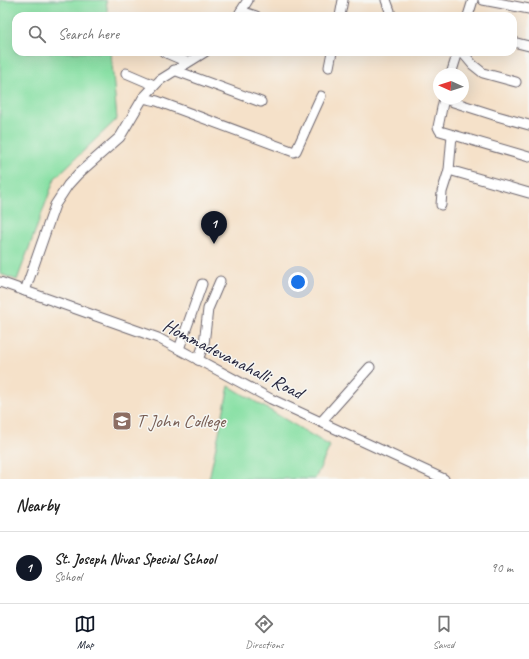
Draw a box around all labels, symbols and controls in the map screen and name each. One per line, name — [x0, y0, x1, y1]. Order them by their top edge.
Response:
search box — [12, 12, 517, 56]
icon: search — [26, 23, 48, 45]
text: Search here — [58, 25, 119, 44]
north arrow — [433, 68, 469, 104]
pin: 1 — [201, 211, 227, 244]
your location — [288, 272, 308, 292]
street label: Hommadevanahalli Road — [159, 313, 310, 406]
place label: T John College — [136, 409, 227, 433]
school or university icon: T John College — [111, 410, 133, 432]
text: Nearby — [16, 495, 59, 516]
text: St. Joseph Nivas Special School — [54, 550, 216, 569]
text: 1 — [26, 560, 32, 576]
text: 90 m — [491, 560, 513, 576]
text: School — [54, 569, 82, 585]
tab: Map — [74, 613, 96, 651]
tab: Directions — [245, 613, 284, 651]
tab: Saved — [433, 613, 455, 651]

